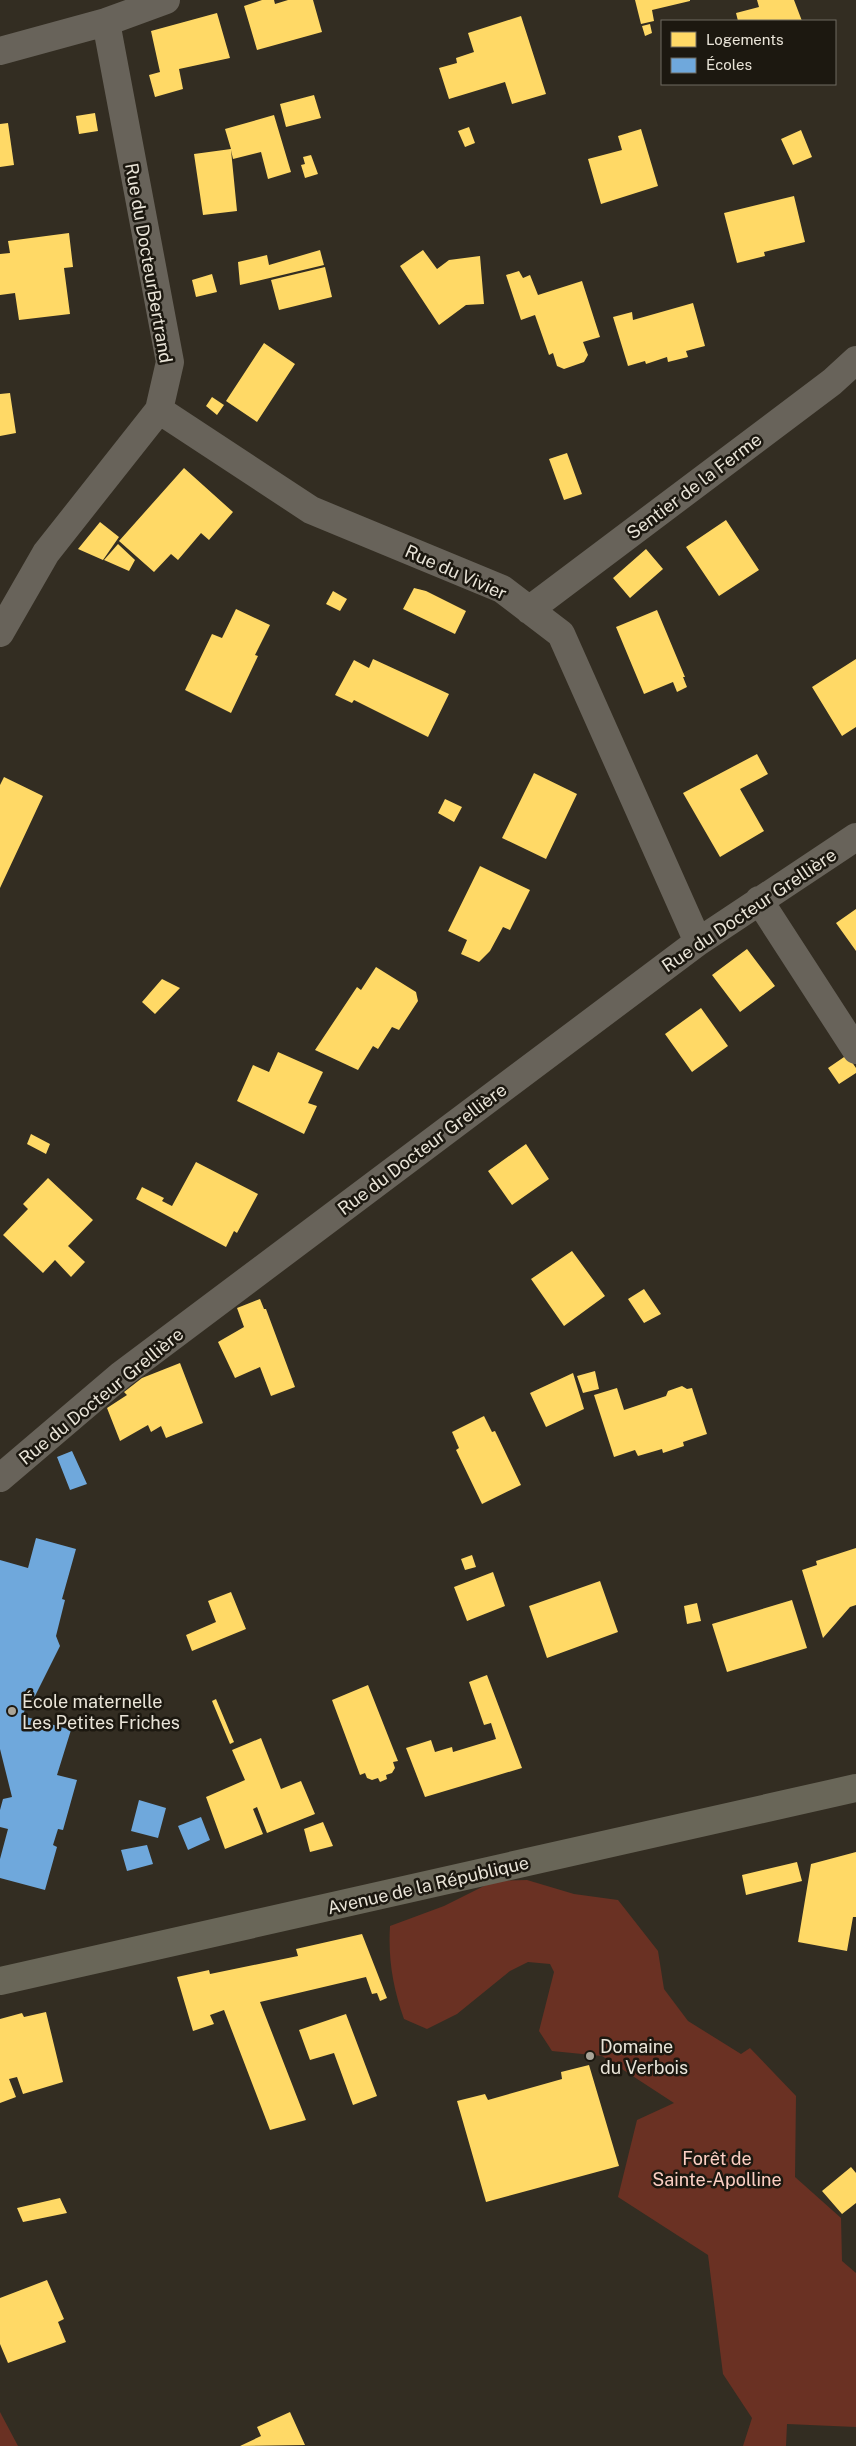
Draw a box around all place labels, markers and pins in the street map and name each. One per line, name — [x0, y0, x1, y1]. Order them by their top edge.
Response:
place label: École maternelle Les Petites Friches — [22, 1690, 180, 1733]
marker: École maternelle Les Petites Friches — [6, 1705, 18, 1717]
place label: Domaine du Verbois — [600, 2036, 688, 2078]
marker: Domaine du Verbois — [584, 2050, 596, 2062]

